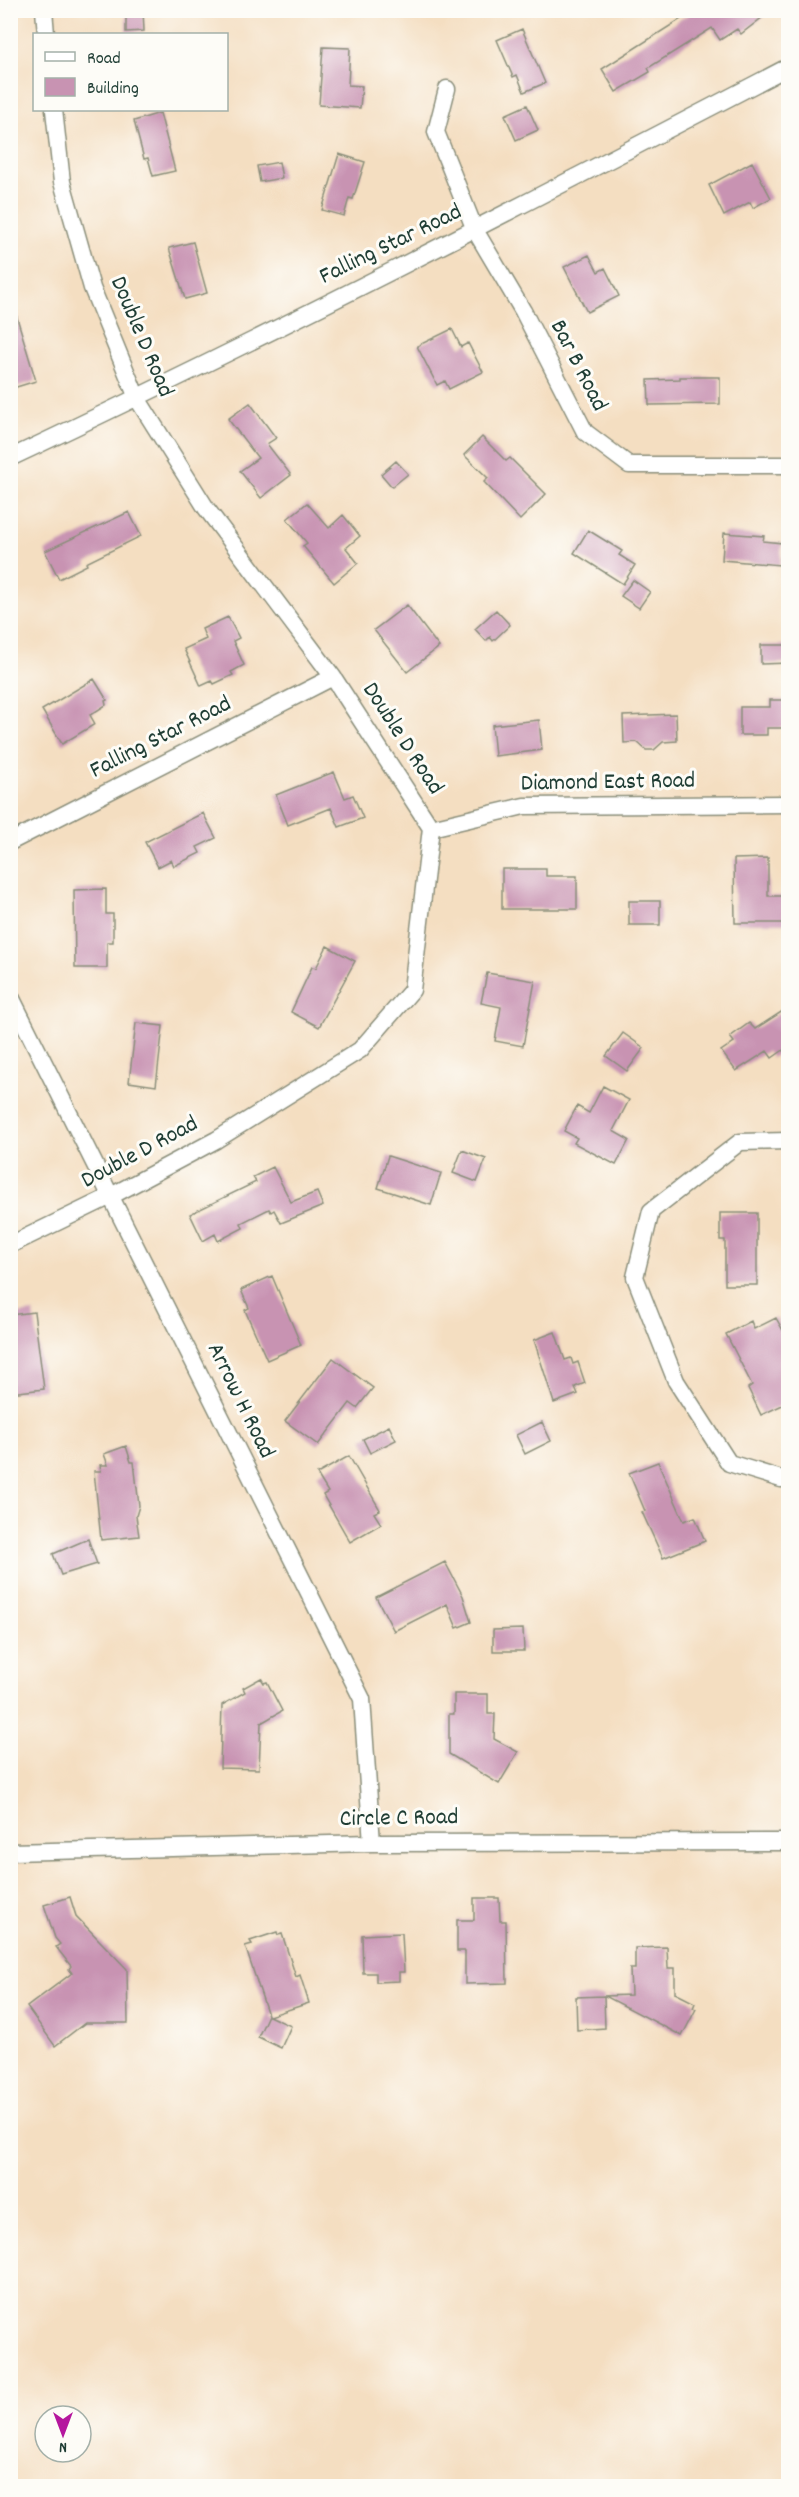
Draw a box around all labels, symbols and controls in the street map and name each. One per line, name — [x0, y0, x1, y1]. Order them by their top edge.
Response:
legend — [33, 33, 228, 111]
text: Road — [87, 47, 121, 72]
text: Building — [87, 77, 139, 102]
street label: Falling Star Road — [314, 196, 468, 294]
street label: Double D Road — [100, 271, 182, 403]
street label: Bar B Road — [540, 314, 616, 418]
street label: Double D Road — [353, 676, 451, 802]
street label: Falling Star Road — [84, 688, 238, 788]
street label: Diamond East Road — [520, 764, 696, 802]
street label: Double D Road — [75, 1108, 205, 1198]
street label: Arrow H Road — [197, 1337, 283, 1465]
street label: Circle C Road — [339, 1801, 459, 1837]
north arrow — [33, 2404, 93, 2464]
text: N — [59, 2435, 67, 2458]

